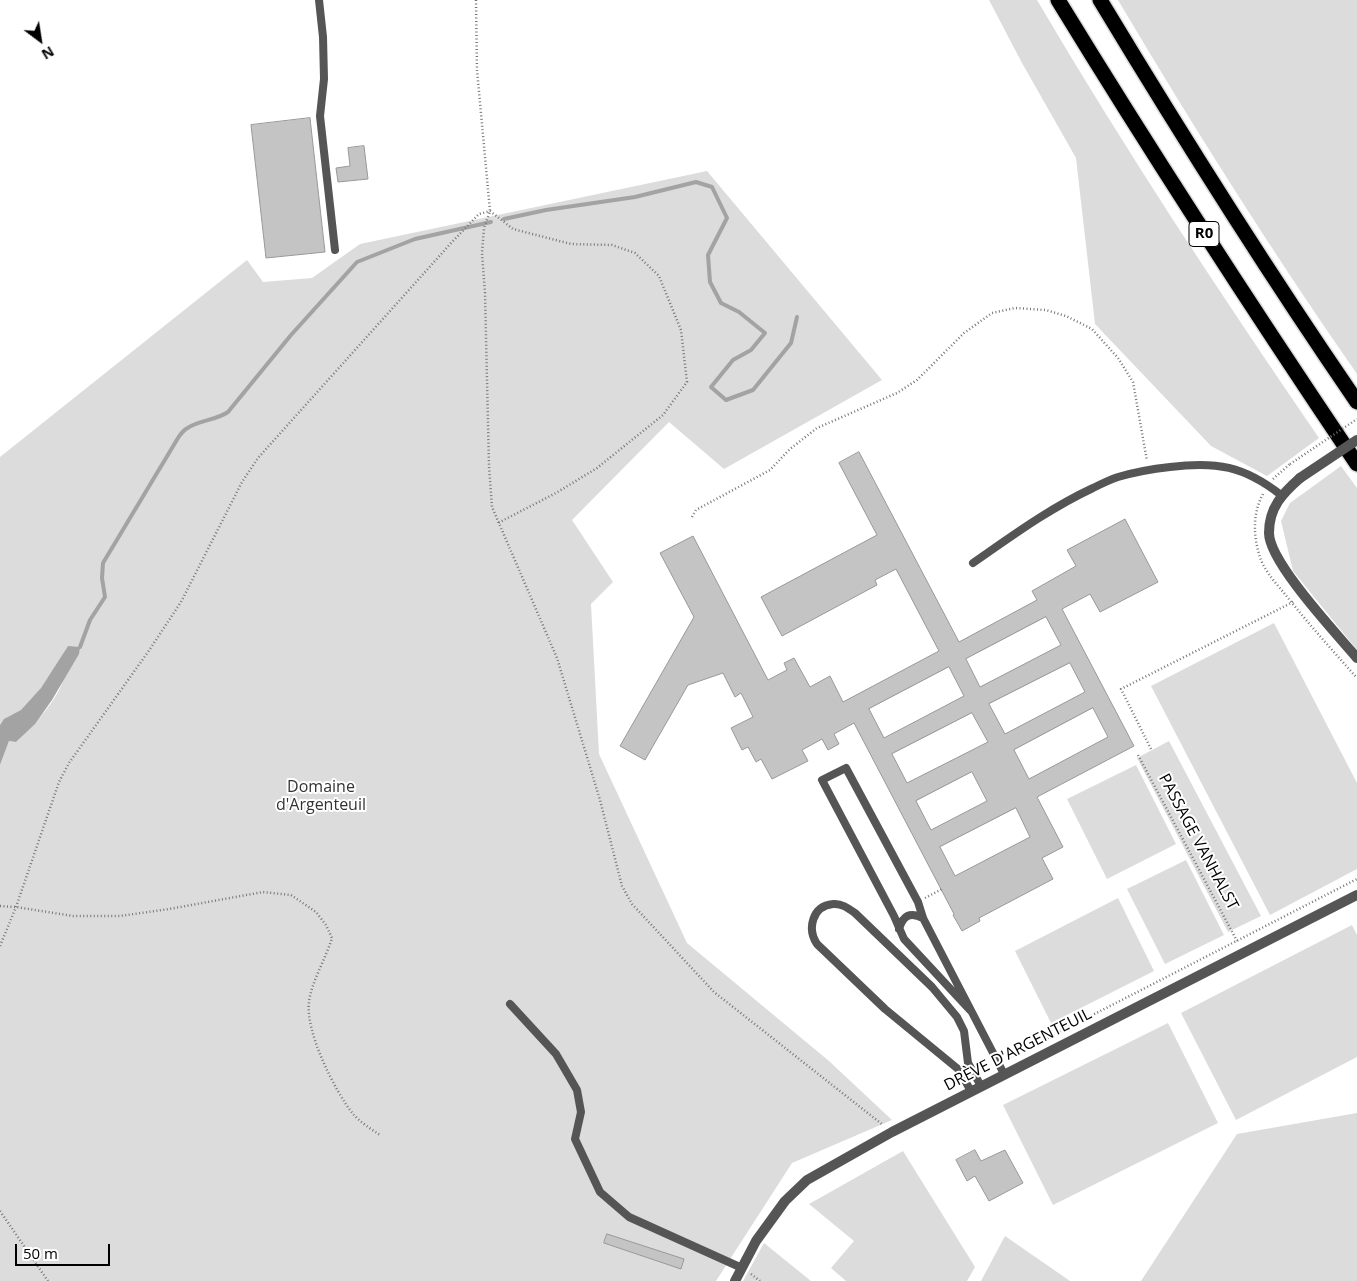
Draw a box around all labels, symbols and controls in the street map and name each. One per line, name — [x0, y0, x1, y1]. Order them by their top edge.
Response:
north arrow — [15, 15, 65, 65]
text: N — [38, 42, 58, 64]
road number: R0 — [1189, 222, 1219, 246]
street label: PASSAGE VANHALST — [1154, 771, 1242, 913]
park label: Domaine d'Argenteuil — [276, 777, 366, 815]
street label: DRÈVE D'ARGENTEUIL — [941, 1004, 1095, 1096]
scale bar — [18, 1234, 112, 1266]
text: 50 m — [23, 1243, 58, 1263]

